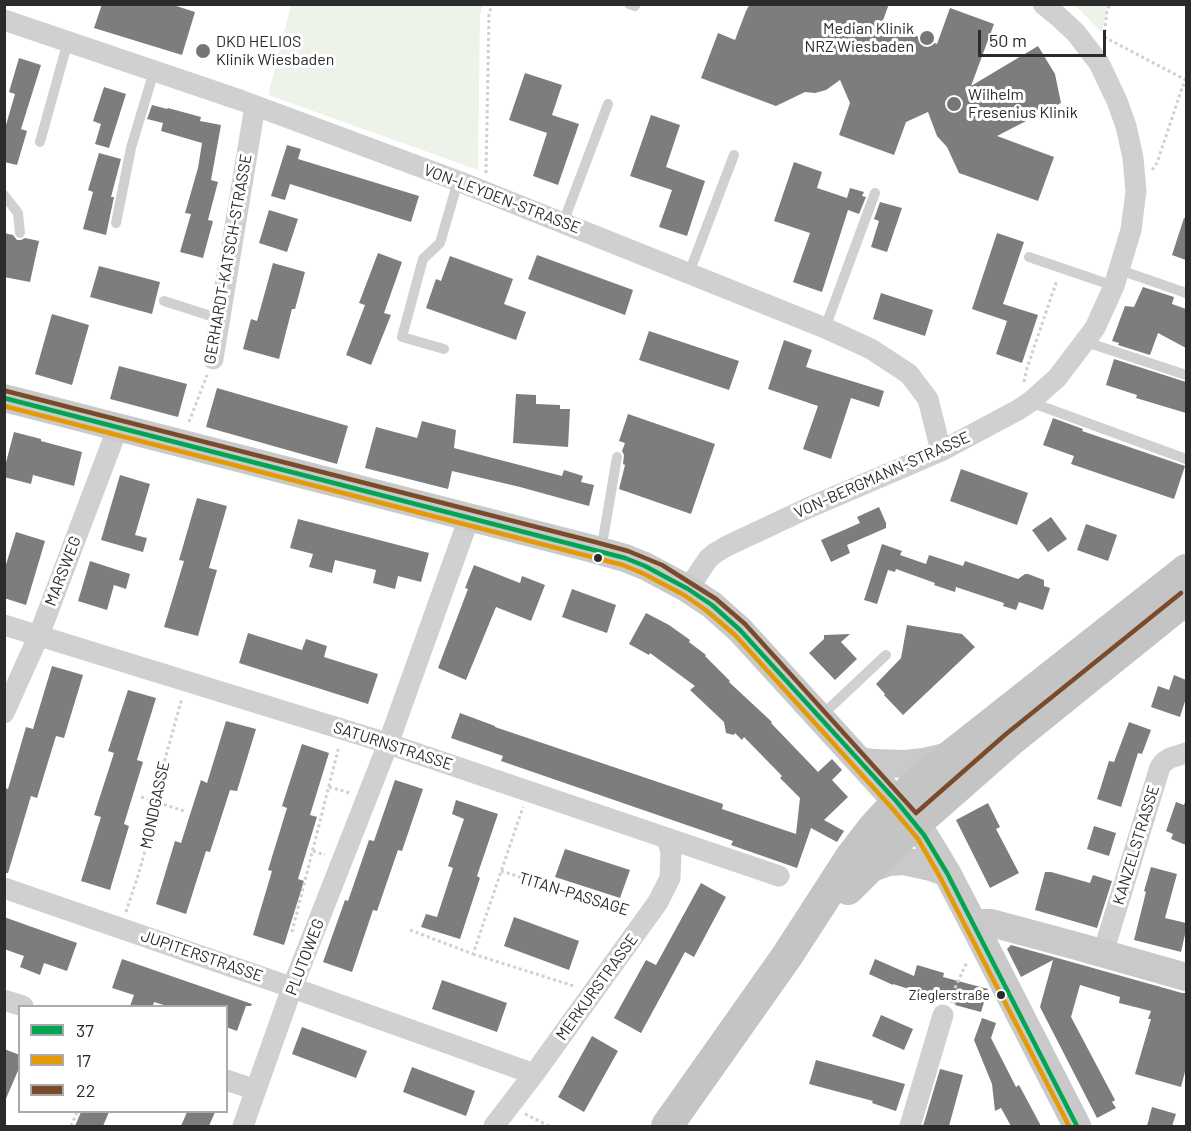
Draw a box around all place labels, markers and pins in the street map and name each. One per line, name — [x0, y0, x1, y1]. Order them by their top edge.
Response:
place label: Median Klinik NRZ Wiesbaden — [804, 19, 914, 57]
marker: Median Klinik NRZ Wiesbaden — [918, 29, 936, 47]
place label: DKD HELIOS Klinik Wiesbaden — [216, 32, 334, 70]
marker: DKD HELIOS Klinik Wiesbaden — [194, 42, 212, 60]
place label: Wilhelm Fresenius Klinik — [968, 85, 1078, 123]
marker: Wilhelm Fresenius Klinik — [945, 95, 963, 113]
unlabelled marker — [592, 552, 604, 564]
place label: Zieglerstraße — [909, 987, 990, 1003]
marker: Zieglerstraße — [995, 989, 1007, 1001]

